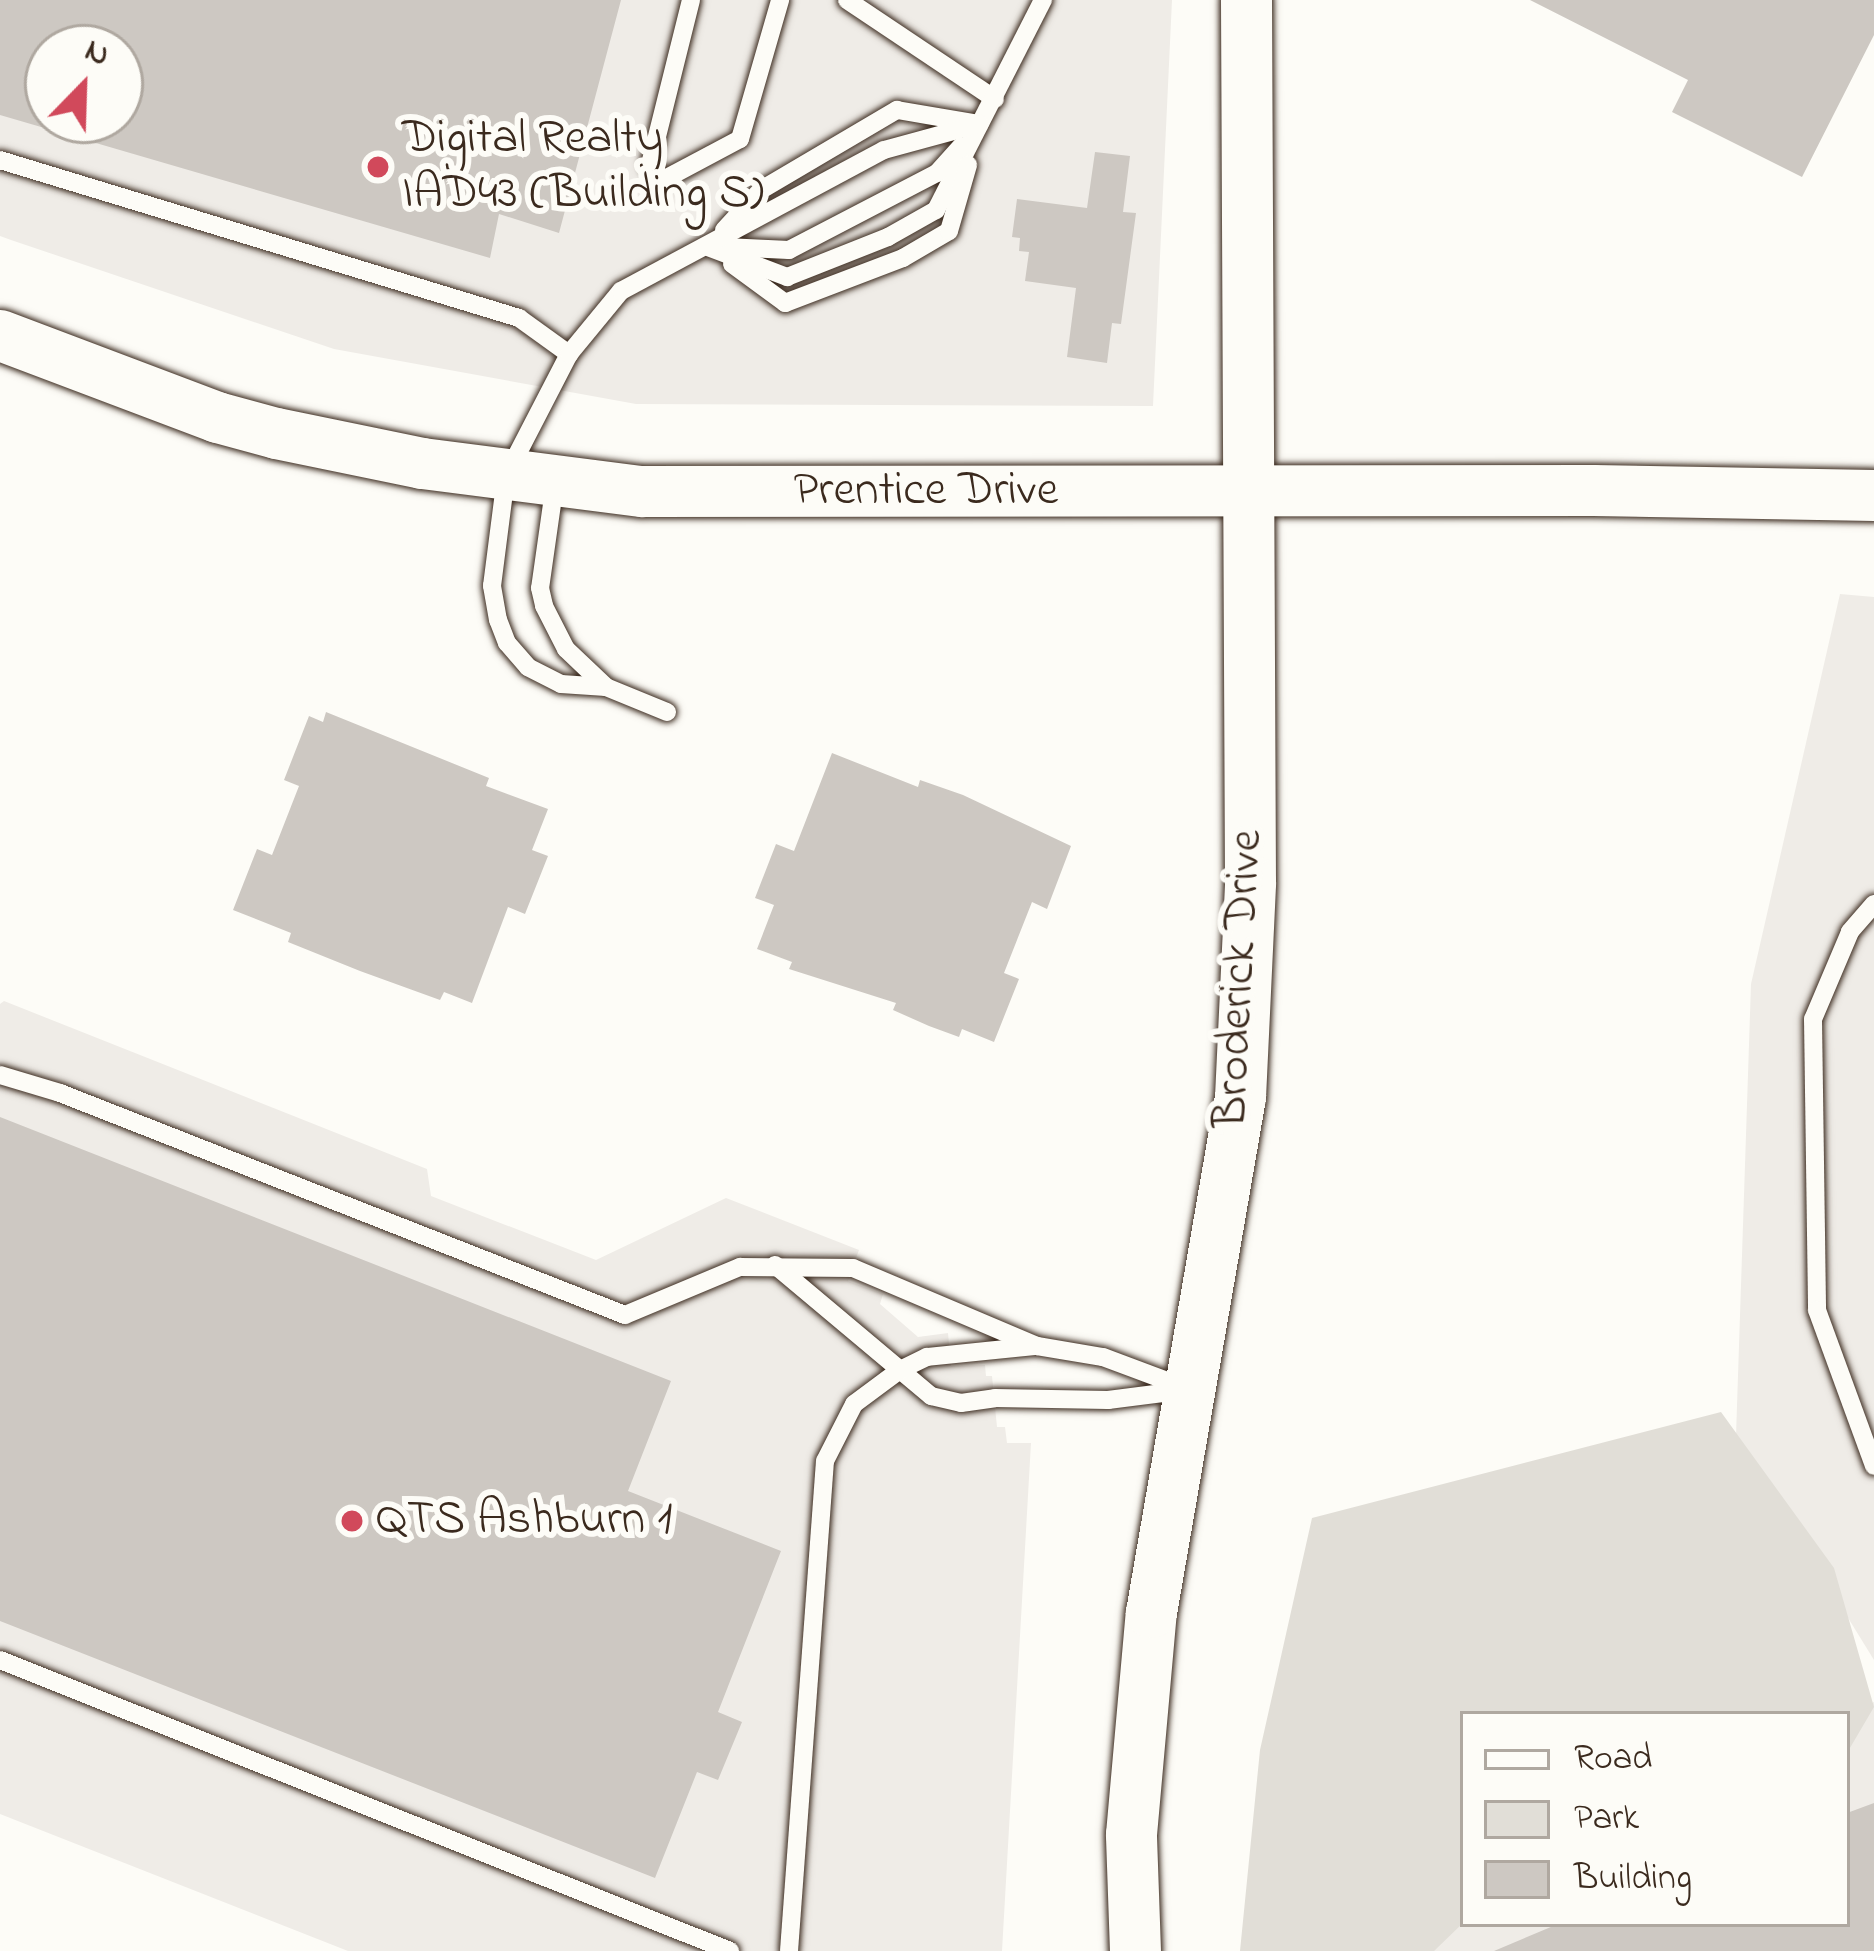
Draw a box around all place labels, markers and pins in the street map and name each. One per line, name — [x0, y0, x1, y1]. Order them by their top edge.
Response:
place label: Digital Realty IAD43 (Building S) — [402, 110, 764, 223]
marker: Digital Realty IAD43 (Building S) — [365, 154, 391, 180]
place label: QTS Ashburn 1 — [376, 1492, 672, 1550]
marker: QTS Ashburn 1 — [339, 1508, 365, 1534]

